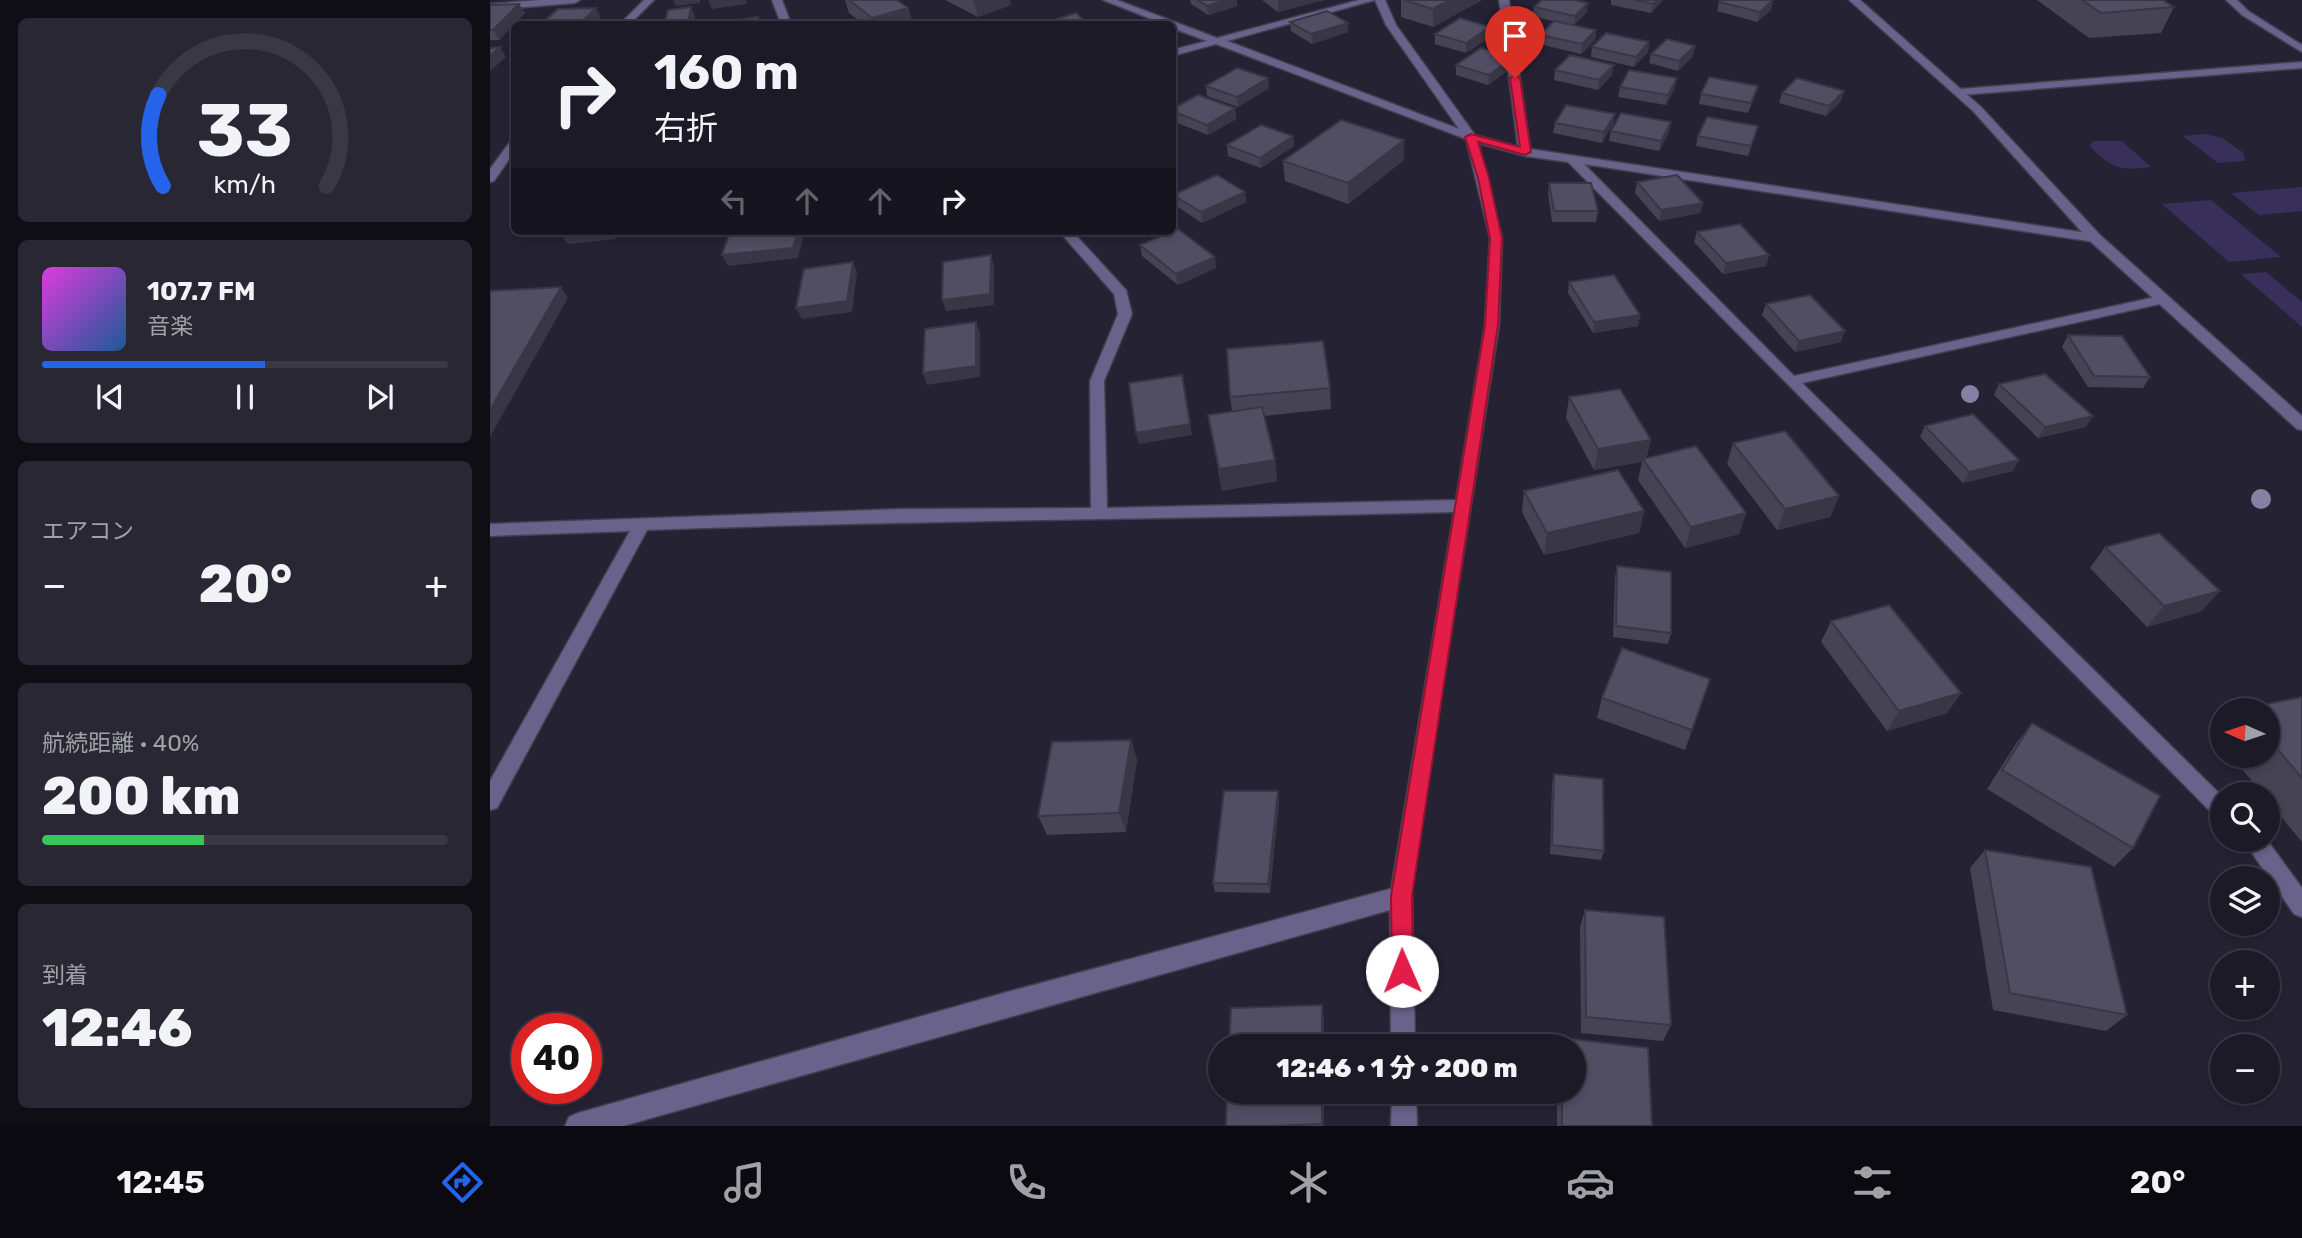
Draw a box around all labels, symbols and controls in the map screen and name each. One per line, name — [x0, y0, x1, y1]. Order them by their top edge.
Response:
pin — [1485, 6, 1545, 78]
icon: arrive — [1496, 17, 1534, 55]
text: 160 m — [654, 43, 799, 101]
icon: right — [539, 49, 630, 140]
text: 33 — [197, 88, 293, 174]
text: 右折 — [654, 109, 718, 147]
text: km/h — [214, 170, 276, 199]
icon: left — [715, 182, 753, 220]
icon: ahead — [788, 182, 826, 220]
icon: ahead — [861, 182, 899, 220]
icon: right — [934, 182, 972, 220]
text: 107.7 FM — [147, 276, 256, 307]
text: 音楽 — [147, 312, 193, 340]
icon: previous — [91, 378, 129, 416]
icon: pause — [226, 378, 264, 416]
icon: next — [361, 378, 399, 416]
text: エアコン — [42, 517, 134, 545]
text: 20° — [199, 553, 292, 615]
text: − — [42, 562, 67, 608]
text: + — [424, 562, 448, 608]
north arrow — [2210, 698, 2280, 768]
map controls — [2210, 698, 2280, 1104]
text: 航続距離 · 40% — [42, 729, 199, 757]
text: 200 km — [42, 765, 240, 827]
button: search — [2210, 782, 2280, 852]
button: layers — [2210, 866, 2280, 936]
position arrow — [1365, 934, 1439, 1008]
button: + — [2210, 950, 2280, 1020]
text: 到着 — [42, 961, 88, 989]
text: 12:46 — [42, 997, 192, 1059]
speed limit sign: 40 — [511, 1013, 602, 1104]
button: − — [2210, 1034, 2280, 1104]
text: 12:46 · 1 分 · 200 m — [1276, 1053, 1518, 1084]
icon: directions — [438, 1158, 487, 1207]
icon: music — [720, 1158, 769, 1207]
icon: phone — [1002, 1158, 1051, 1207]
icon: climate — [1284, 1158, 1333, 1207]
icon: car — [1566, 1158, 1615, 1207]
icon: filters — [1848, 1158, 1897, 1207]
text: 12:45 — [116, 1163, 205, 1201]
text: 20° — [2130, 1163, 2185, 1201]

